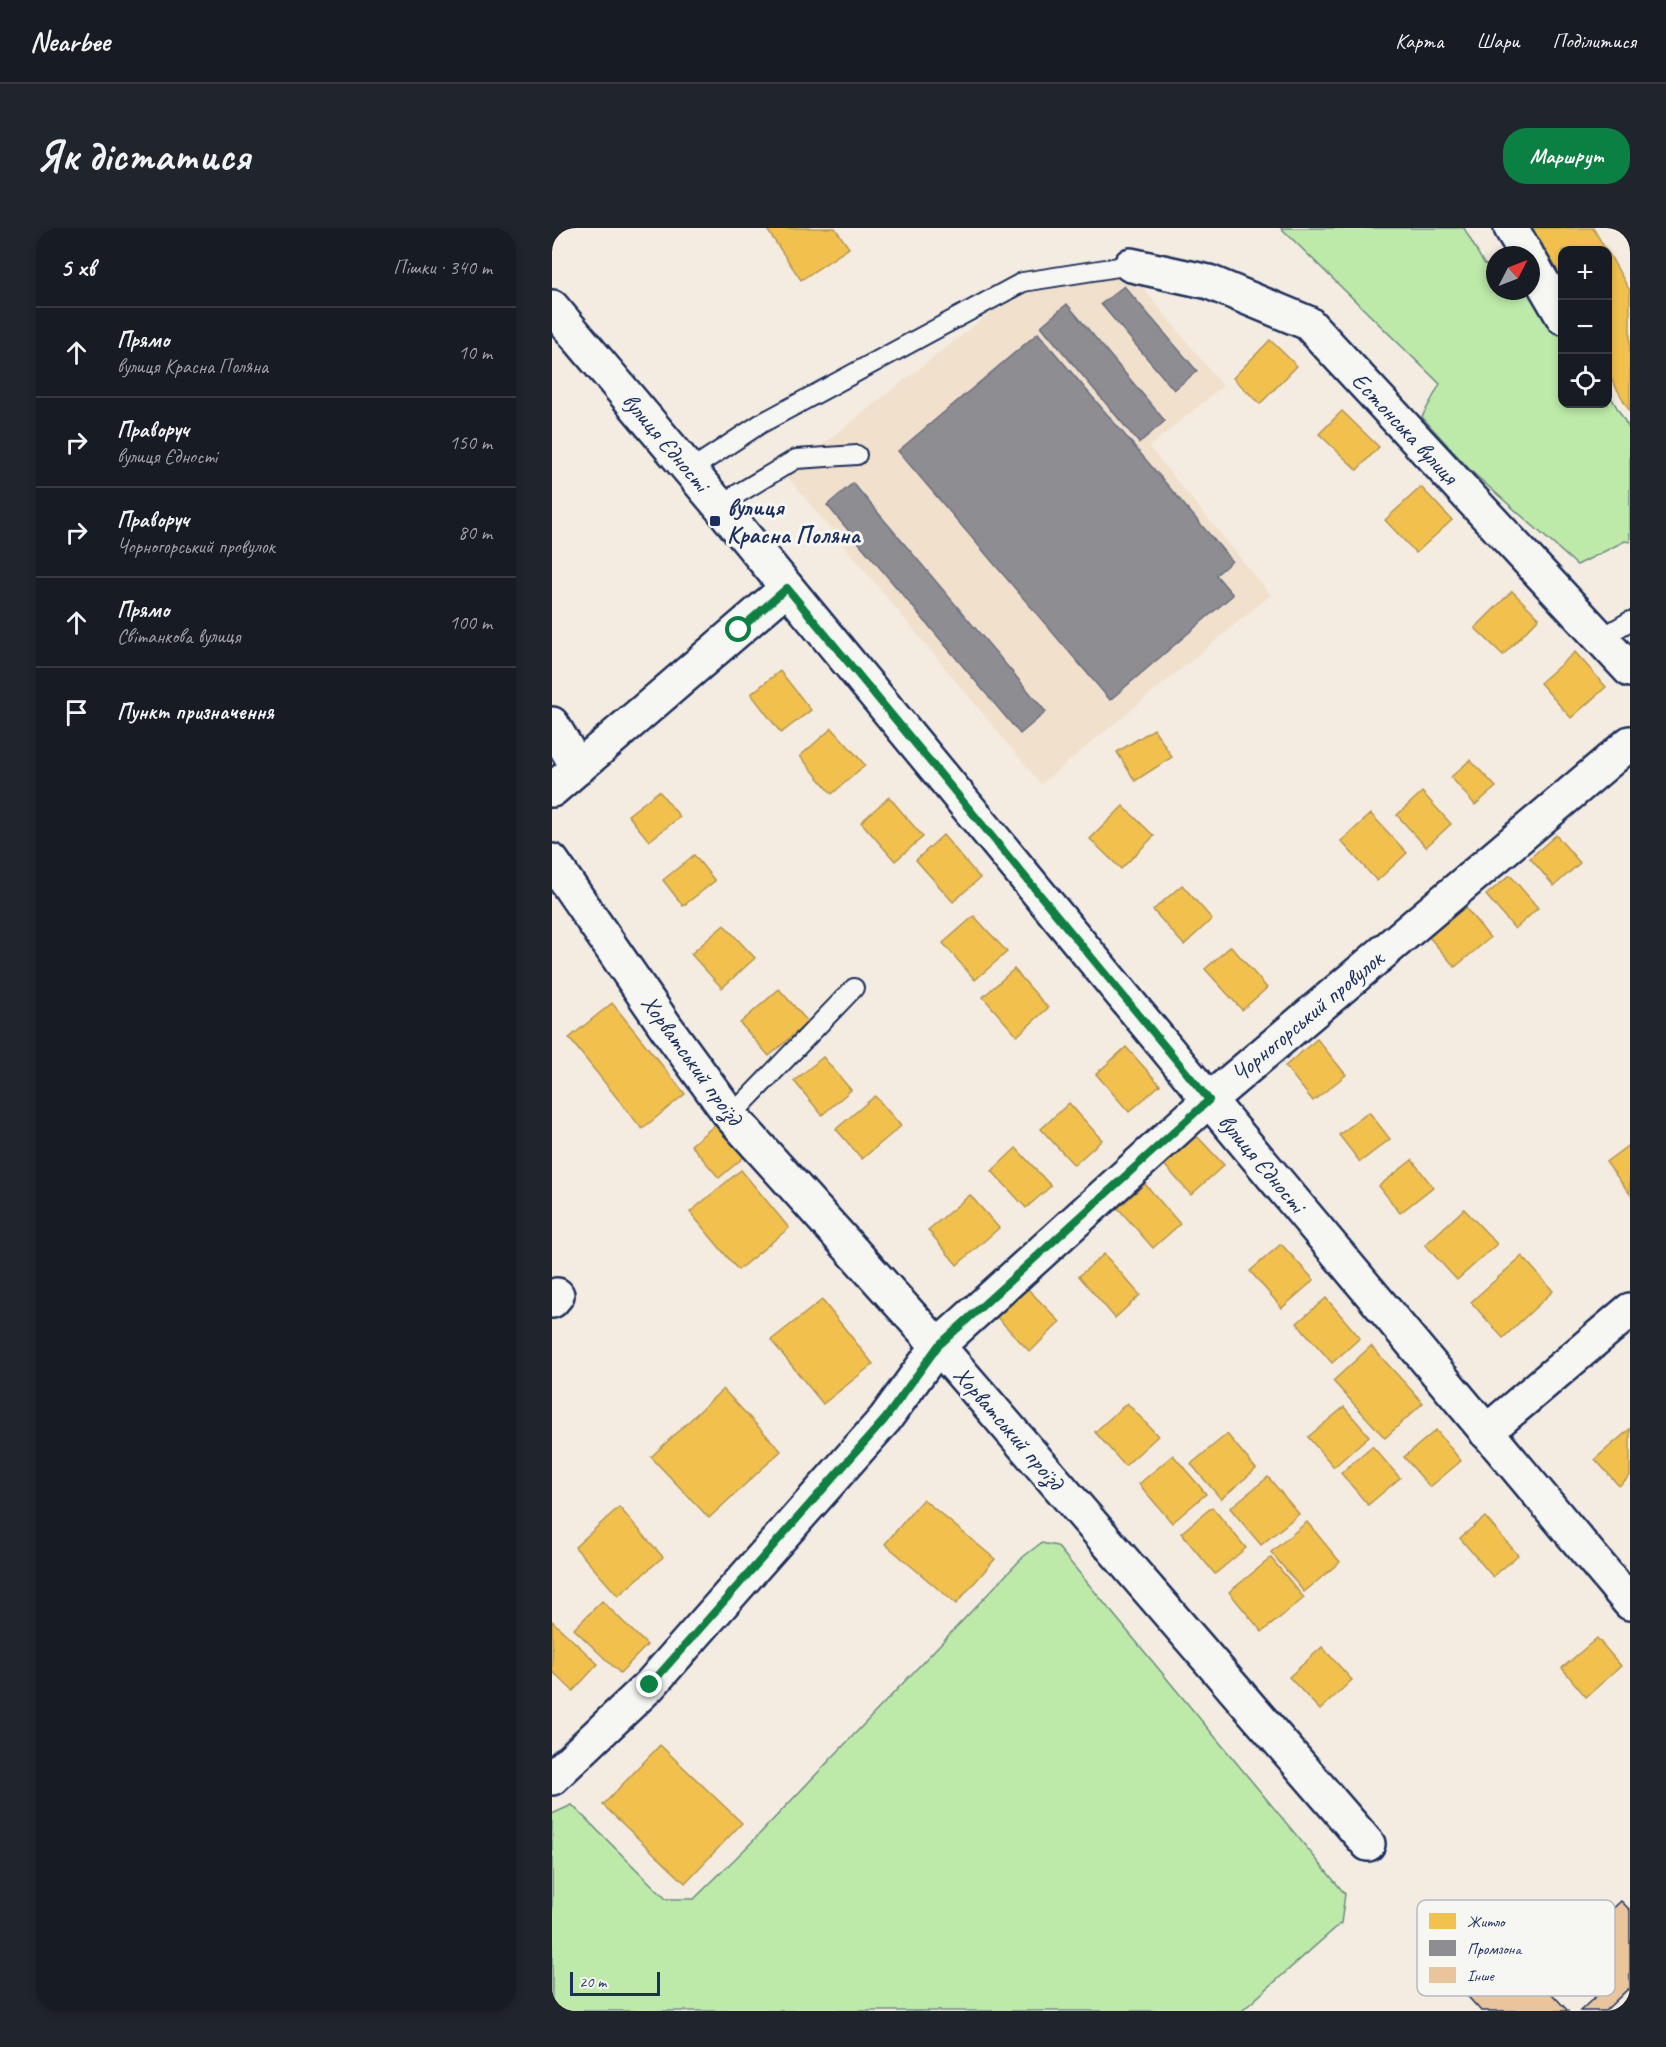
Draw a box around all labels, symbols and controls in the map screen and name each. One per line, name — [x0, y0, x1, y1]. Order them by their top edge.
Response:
text: Nearbee — [30, 24, 110, 59]
text: Карта — [1395, 28, 1443, 54]
text: Шари — [1476, 28, 1520, 54]
text: Поділитися — [1553, 28, 1636, 54]
button: Маршрут — [1503, 128, 1630, 184]
text: Як дістатися — [36, 130, 250, 183]
north arrow — [1486, 246, 1540, 300]
map controls — [1558, 246, 1612, 408]
button: + — [1558, 246, 1612, 300]
text: 5 хв — [60, 251, 95, 284]
text: Пішки · 340 m — [393, 255, 492, 280]
button: − — [1558, 300, 1612, 354]
text: Прямо — [117, 326, 169, 354]
icon: ahead — [60, 336, 93, 369]
text: 10 m — [458, 340, 492, 365]
text: вулиця Красна Поляна — [117, 354, 268, 379]
button: locate — [1558, 354, 1612, 408]
street label: Естонська вулиця — [1345, 366, 1466, 491]
street label: вулиця Єдності — [616, 386, 718, 500]
text: Праворуч — [117, 416, 189, 444]
icon: right — [60, 426, 93, 459]
text: 150 m — [449, 430, 492, 455]
text: вулиця Єдності — [117, 444, 217, 469]
place label: вулиця Красна Поляна — [727, 492, 861, 550]
text: Праворуч — [117, 506, 189, 534]
marker: вулиця Красна Поляна — [708, 514, 722, 528]
icon: right — [60, 516, 93, 549]
text: 80 m — [458, 520, 492, 545]
text: Чорногорський провулок — [117, 534, 275, 559]
text: Прямо — [117, 596, 169, 624]
icon: ahead — [60, 606, 93, 639]
text: 100 m — [449, 610, 492, 635]
route start — [725, 616, 751, 642]
text: Світанкова вулиця — [117, 624, 240, 649]
icon: arrive — [60, 696, 93, 729]
text: Пункт призначення — [117, 698, 274, 726]
street label: Чорногорський провулок — [1225, 942, 1391, 1088]
street label: Хорватський проїзд — [634, 989, 751, 1133]
street label: вулиця Єдності — [1212, 1107, 1314, 1221]
street label: Хорватський проїзд — [947, 1360, 1072, 1498]
route end — [636, 1671, 662, 1697]
legend — [1417, 1900, 1615, 1996]
text: Житло — [1467, 1912, 1507, 1932]
text: Промзона — [1467, 1939, 1522, 1959]
text: Інше — [1467, 1966, 1496, 1986]
scale bar — [570, 1969, 660, 1996]
text: 20 m — [579, 1972, 606, 1992]

